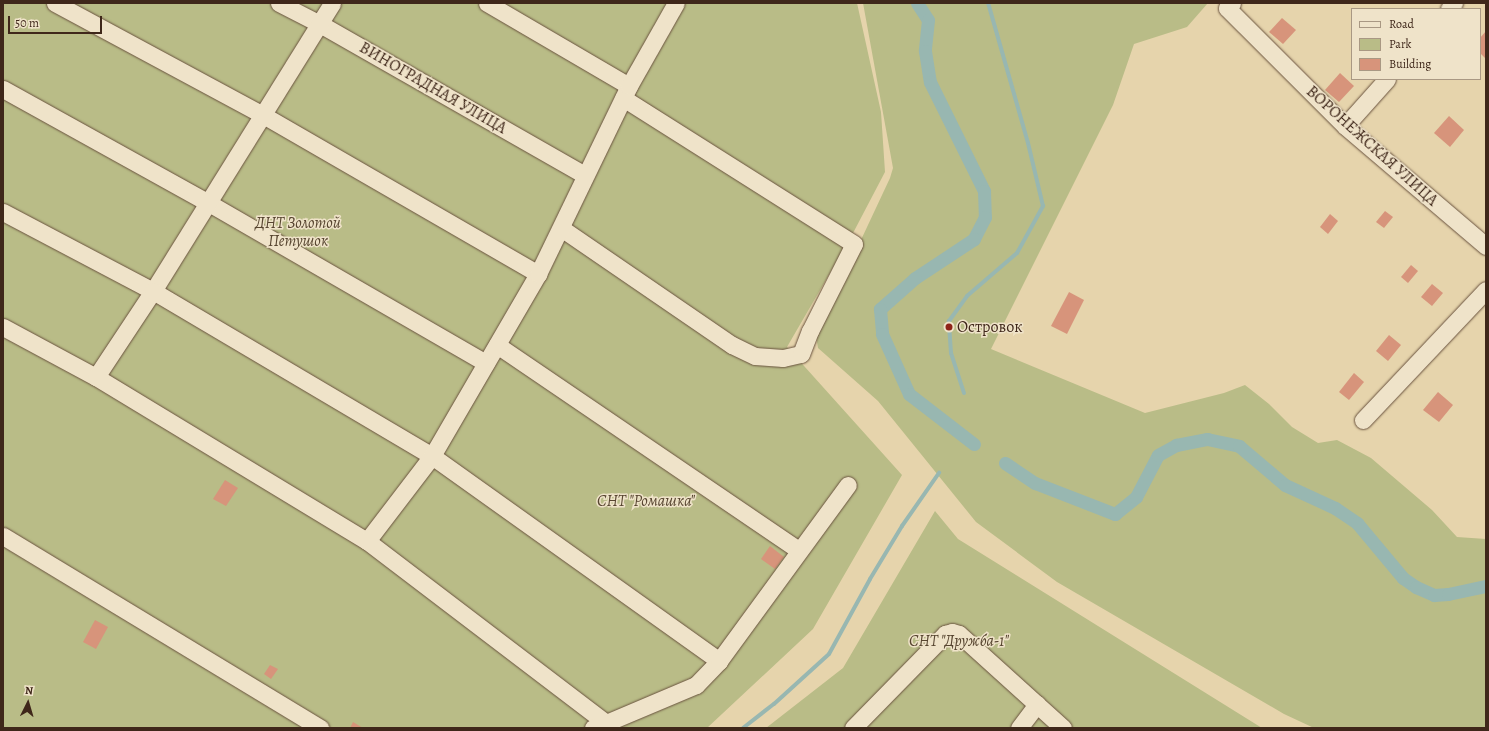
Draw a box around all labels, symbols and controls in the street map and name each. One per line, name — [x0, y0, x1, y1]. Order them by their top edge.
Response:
scale bar — [10, 8, 104, 34]
legend — [1351, 8, 1481, 80]
text: 50 m — [15, 15, 39, 31]
text: Road — [1389, 16, 1414, 32]
text: Park — [1389, 36, 1412, 52]
street label: ВИНОГРАДНАЯ УЛИЦА — [356, 38, 510, 138]
text: Building — [1389, 56, 1431, 72]
street label: ВОРОНЕЖСКАЯ УЛИЦА — [1302, 82, 1442, 210]
park label: ДНТ Золотой Петушок — [255, 213, 341, 251]
place label: Островок — [957, 317, 1023, 337]
marker: Островок — [944, 322, 954, 332]
park label: СНТ "Ромашка" — [597, 491, 695, 511]
park label: СНТ "Дружба-1" — [909, 631, 1009, 651]
north arrow — [8, 683, 48, 723]
text: N — [24, 683, 34, 698]

